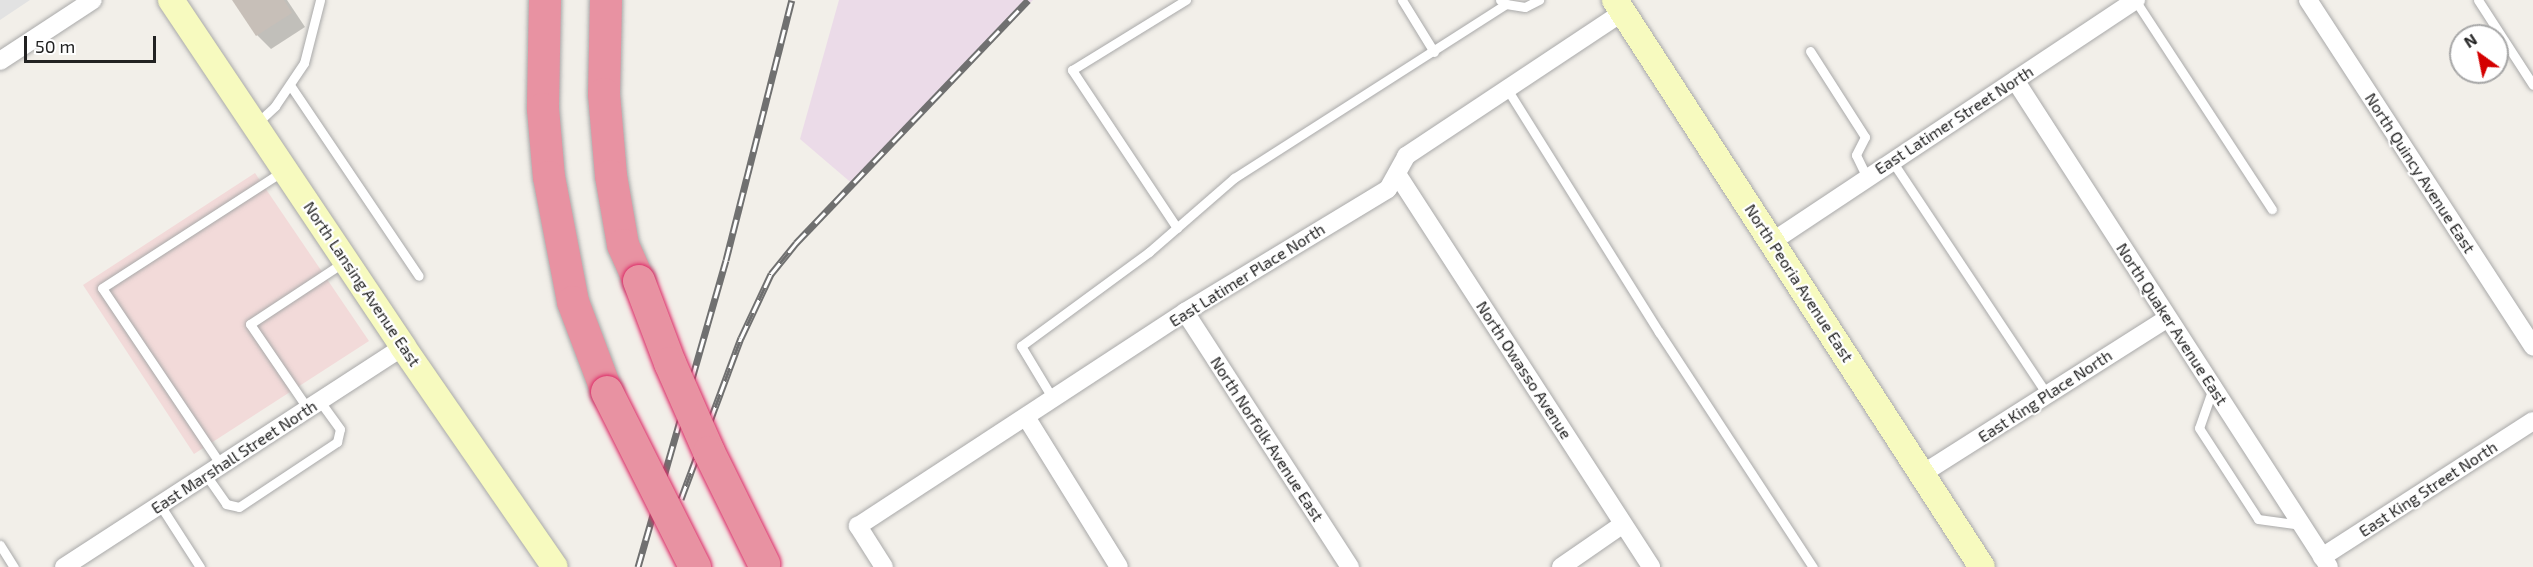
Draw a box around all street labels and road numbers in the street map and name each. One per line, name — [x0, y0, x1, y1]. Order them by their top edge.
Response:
street label: East Latimer Street North — [1871, 61, 2037, 179]
street label: North Quincy Avenue East — [2361, 89, 2479, 257]
street label: North Lansing Avenue East — [299, 198, 425, 370]
street label: North Peoria Avenue East — [1741, 200, 1857, 366]
street label: East Latimer Place North — [1166, 219, 1328, 331]
street label: North Quaker Avenue East — [2112, 239, 2232, 409]
street label: North Owasso Avenue — [1472, 297, 1576, 443]
street label: East King Place North — [1974, 346, 2116, 446]
street label: North Norfolk Avenue East — [1206, 353, 1328, 525]
street label: East Marshall Street North — [147, 396, 321, 518]
street label: East King Street North — [2355, 437, 2501, 541]

